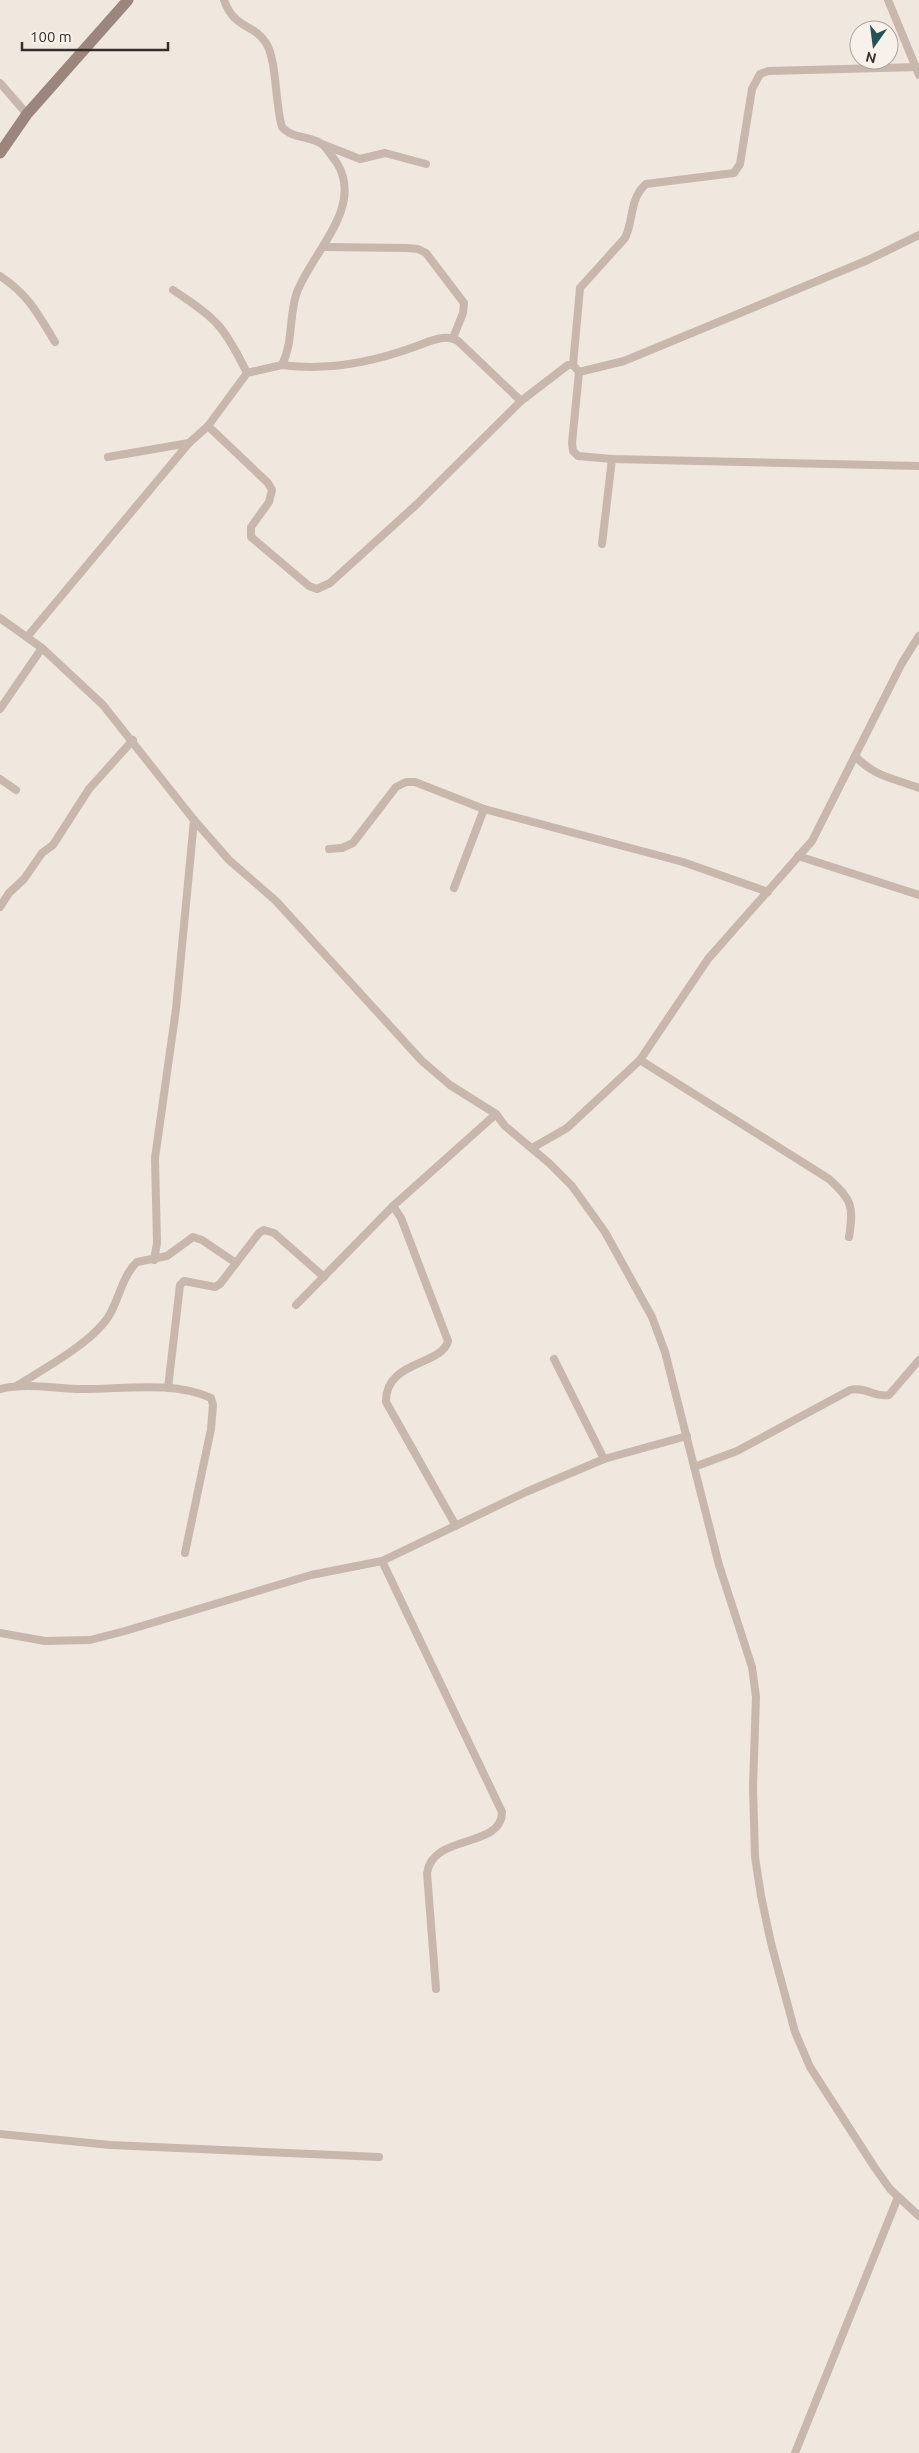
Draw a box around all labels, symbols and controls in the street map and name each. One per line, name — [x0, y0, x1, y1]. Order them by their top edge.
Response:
scale bar — [22, 20, 169, 52]
north arrow — [849, 20, 899, 70]
text: 100 m — [30, 28, 72, 45]
text: N — [864, 49, 878, 67]

